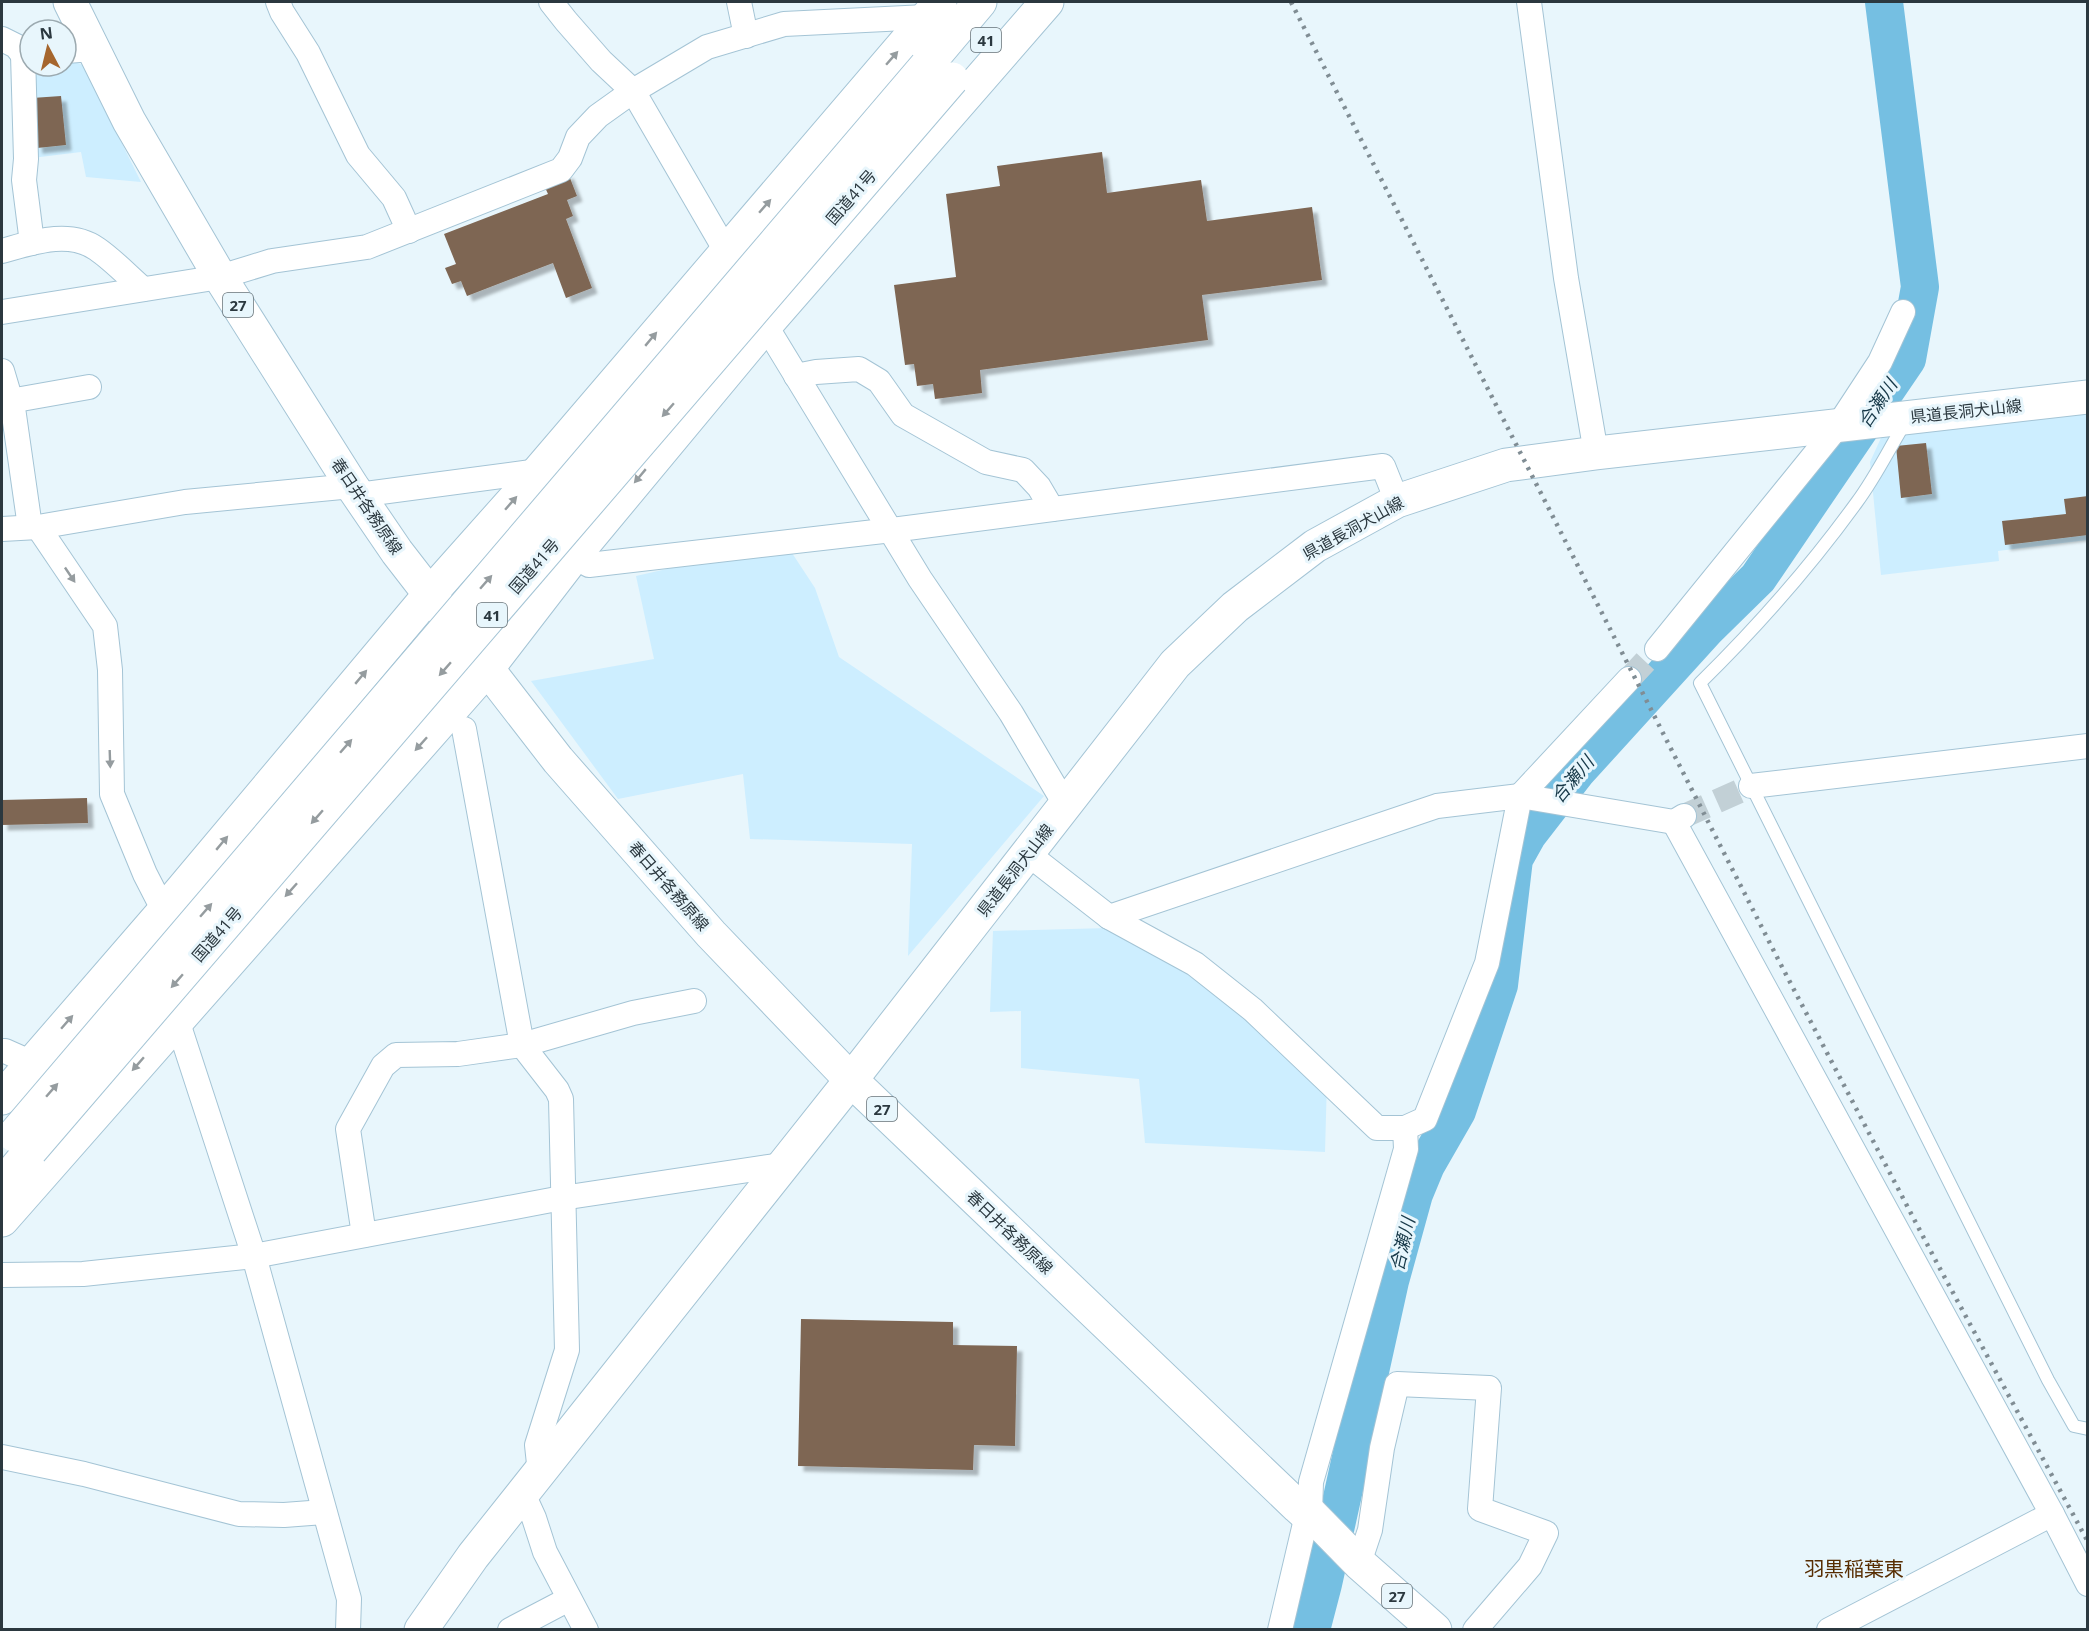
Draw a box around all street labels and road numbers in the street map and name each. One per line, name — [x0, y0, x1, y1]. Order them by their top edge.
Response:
road number: 41 — [971, 28, 1001, 52]
street label: 国道41号 — [821, 165, 881, 229]
road number: 27 — [223, 293, 253, 317]
street label: 県道長洞犬山線 — [1909, 394, 2023, 428]
street label: 春日井各務原線 — [327, 453, 407, 559]
street label: 県道長洞犬山線 — [1299, 491, 1407, 565]
street label: 国道41号 — [504, 534, 564, 598]
road number: 41 — [477, 603, 507, 627]
street label: 県道長洞犬山線 — [972, 819, 1058, 921]
street label: 春日井各務原線 — [624, 837, 714, 935]
street label: 国道41号 — [187, 902, 247, 966]
road number: 27 — [867, 1097, 897, 1121]
street label: 春日井各務原線 — [962, 1185, 1058, 1279]
road number: 27 — [1382, 1584, 1412, 1608]

